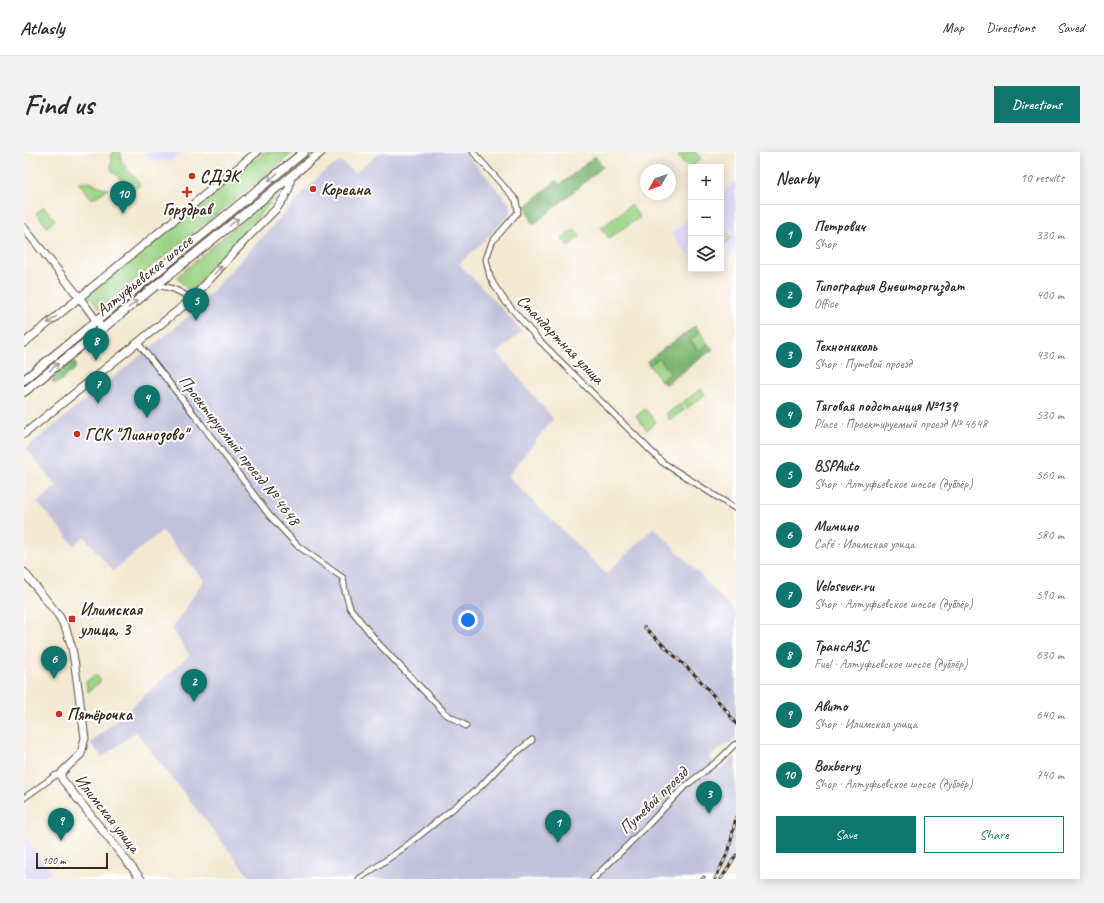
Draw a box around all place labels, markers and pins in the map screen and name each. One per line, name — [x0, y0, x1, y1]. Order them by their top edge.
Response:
place label: СДЭК — [200, 166, 242, 187]
marker: СДЭК — [187, 171, 197, 181]
place label: Кореана — [321, 179, 371, 200]
pin: 10 — [110, 181, 136, 214]
marker: Кореана — [308, 184, 318, 194]
marker: Горздрав — [182, 187, 192, 197]
place label: Горздрав — [163, 199, 215, 221]
pin: 5 — [183, 288, 209, 321]
pin: 8 — [83, 328, 109, 361]
pin: 7 — [85, 371, 111, 404]
pin: 4 — [134, 385, 160, 418]
place label: ГСК "Лианозово" — [85, 424, 191, 446]
marker: ГСК "Лианозово" — [72, 429, 82, 439]
place label: Илимская улица, 3 — [78, 599, 143, 640]
marker: Илимская улица, 3 — [67, 614, 77, 624]
pin: 6 — [41, 646, 67, 679]
pin: 2 — [181, 669, 207, 702]
place label: Пятёрочка — [67, 704, 134, 725]
marker: Пятёрочка — [54, 709, 64, 719]
pin: 3 — [696, 781, 722, 814]
pin: 9 — [48, 808, 74, 841]
pin: 1 — [545, 810, 571, 843]

